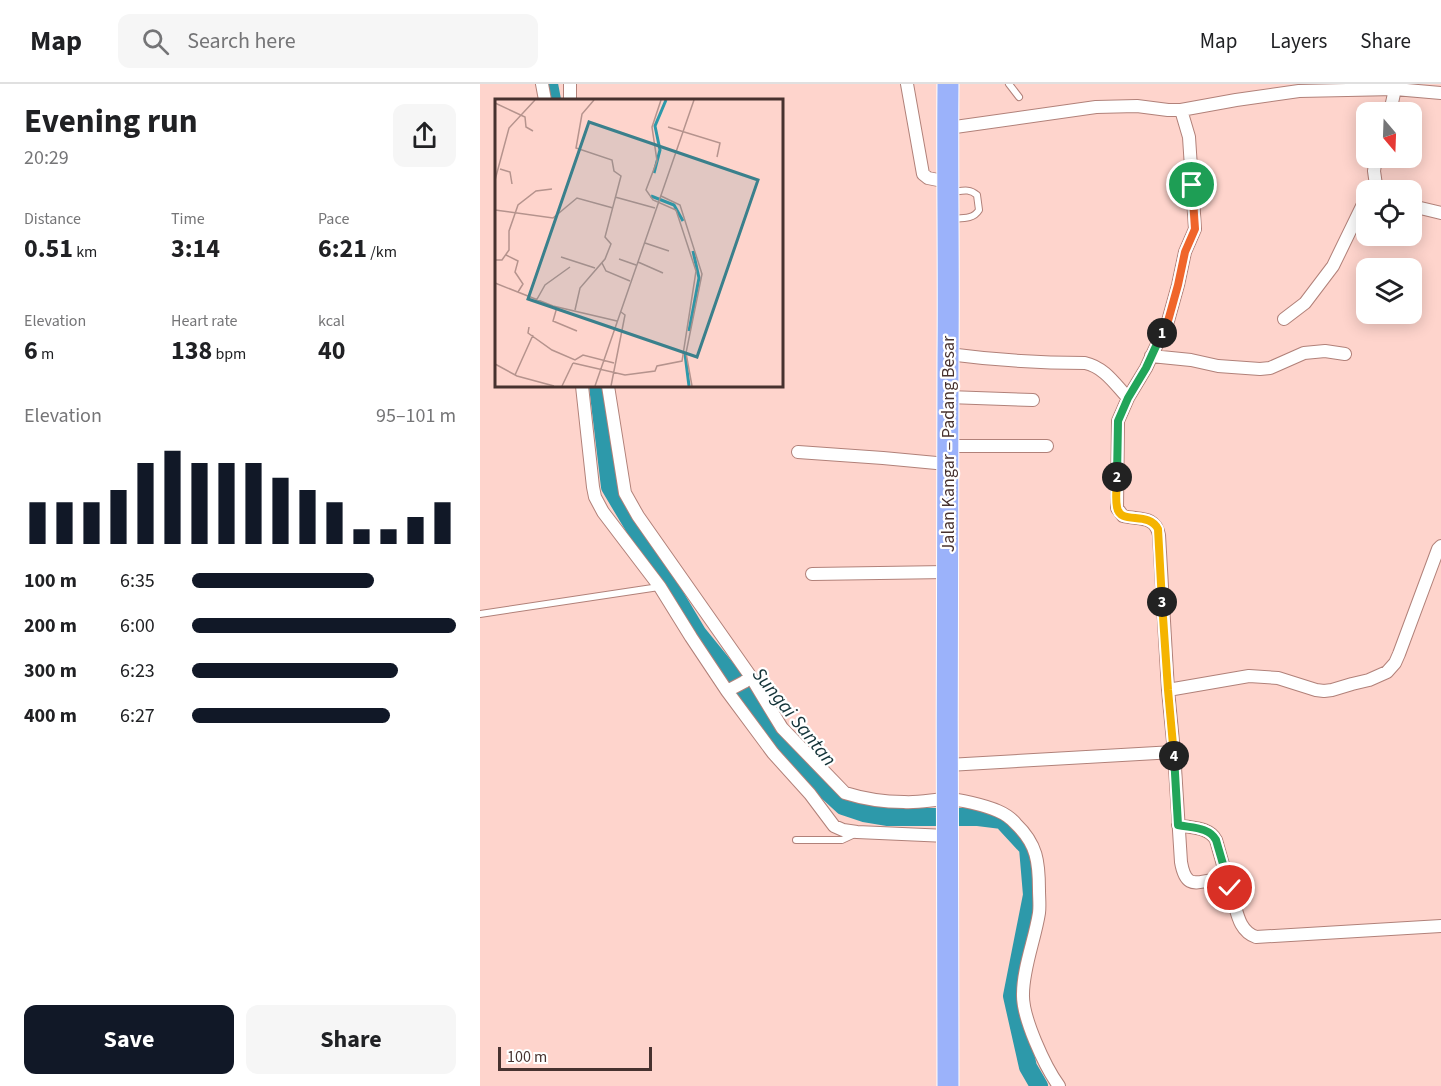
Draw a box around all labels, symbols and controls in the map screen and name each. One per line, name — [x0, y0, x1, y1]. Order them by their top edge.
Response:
search box — [118, 14, 538, 68]
text: Map — [30, 21, 82, 61]
icon: search — [139, 25, 172, 58]
text: Search here — [187, 25, 296, 57]
text: Map — [1200, 26, 1237, 56]
text: Layers — [1270, 26, 1327, 56]
text: Share — [1360, 26, 1411, 56]
text: Evening run — [24, 98, 198, 145]
inset map — [495, 99, 783, 387]
north arrow — [1356, 102, 1422, 168]
map controls — [1356, 102, 1422, 324]
button: share — [393, 104, 456, 167]
text: 20:29 — [24, 144, 69, 172]
pin — [1166, 159, 1217, 210]
icon: arrive — [1175, 168, 1208, 201]
button: locate — [1356, 180, 1422, 246]
text: Distance — [24, 208, 81, 230]
text: Time — [171, 208, 205, 230]
text: Pace — [318, 208, 349, 230]
text: 0.51 — [24, 230, 73, 267]
text: 3:14 — [171, 230, 220, 267]
text: 6:21 — [318, 230, 367, 267]
text: km — [73, 241, 97, 263]
text: /km — [367, 241, 397, 263]
button: layers — [1356, 258, 1422, 324]
text: Elevation — [24, 310, 86, 332]
text: Heart rate — [171, 310, 238, 332]
text: kcal — [318, 310, 345, 332]
pin: 1 — [1147, 318, 1177, 348]
text: 1 — [1158, 322, 1166, 344]
text: 6 — [24, 332, 38, 369]
text: 138 — [171, 332, 212, 369]
text: 40 — [318, 332, 345, 369]
street label: Jalan Kangar – Padang Besar — [936, 335, 961, 552]
text: m — [38, 343, 54, 365]
text: bpm — [212, 343, 246, 365]
text: Elevation — [24, 402, 102, 430]
text: 95–101 m — [376, 402, 456, 430]
pin: 2 — [1102, 462, 1132, 492]
text: 2 — [1113, 466, 1121, 488]
text: 100 m — [24, 567, 77, 595]
text: 6:35 — [120, 567, 155, 595]
pin: 3 — [1147, 587, 1177, 617]
text: 3 — [1158, 591, 1166, 613]
text: 200 m — [24, 612, 77, 640]
text: 6:00 — [120, 612, 155, 640]
text: 300 m — [24, 657, 77, 685]
text: 6:23 — [120, 657, 155, 685]
water label: Sungai Santan — [745, 662, 843, 772]
text: 400 m — [24, 702, 77, 730]
text: 6:27 — [120, 702, 155, 730]
pin: 4 — [1159, 741, 1189, 771]
text: 4 — [1170, 745, 1178, 767]
pin — [1204, 862, 1255, 913]
icon: check — [1213, 871, 1246, 904]
button: Save — [24, 1005, 234, 1074]
button: Share — [246, 1005, 456, 1074]
scale bar — [498, 1044, 652, 1072]
text: 100 m — [507, 1046, 547, 1068]

